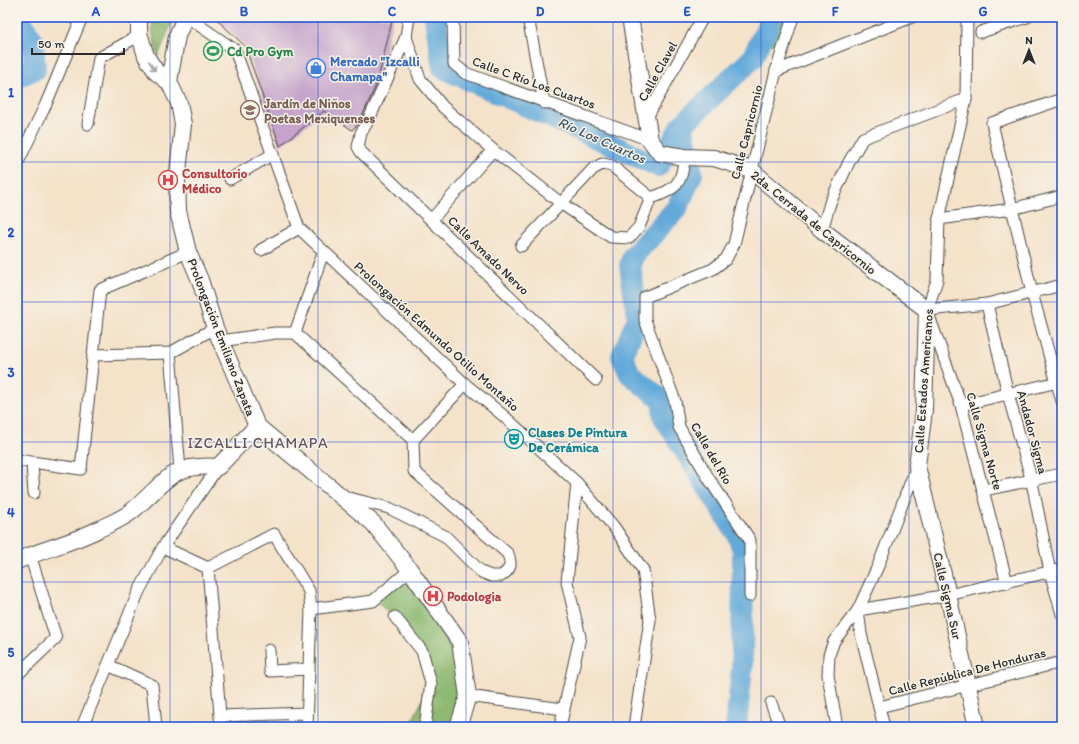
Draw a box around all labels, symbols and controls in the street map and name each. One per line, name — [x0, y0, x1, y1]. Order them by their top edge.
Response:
text: A — [91, 4, 101, 19]
text: B — [240, 4, 249, 19]
text: C — [388, 4, 397, 19]
text: D — [536, 4, 545, 19]
text: E — [683, 4, 691, 19]
text: F — [832, 4, 839, 19]
text: G — [979, 4, 988, 19]
scale bar — [32, 30, 124, 56]
north arrow — [1009, 30, 1049, 70]
text: N — [1025, 34, 1033, 47]
text: 50 m — [38, 37, 64, 51]
street label: Calle Clavel — [635, 38, 680, 104]
sports icon: Cd Pro Gym — [202, 40, 224, 62]
place label: Cd Pro Gym — [227, 44, 293, 60]
street label: Calle C Río Los Cuartos — [470, 53, 598, 112]
place label: Mercado "Izcalli Chamapa" — [330, 54, 419, 85]
shop icon: Mercado "Izcalli Chamapa" — [305, 57, 327, 79]
one-way arrow — [148, 60, 156, 71]
street label: Calle Capricornio — [727, 83, 766, 181]
text: 1 — [8, 85, 14, 100]
place label: Jardín de Niños Poetas Mexiquenses — [263, 96, 375, 127]
school or university icon: Jardín de Niños Poetas Mexiquenses — [239, 99, 261, 121]
water label: Río Los Cuartos — [555, 114, 649, 168]
place label: Consultorio Médico — [182, 166, 248, 196]
street label: 2da. Cerrada de Capricornio — [748, 167, 880, 278]
hospital icon: Consultorio Médico — [157, 169, 179, 191]
street label: Calle Amado Nervo — [445, 213, 533, 298]
text: 2 — [8, 225, 15, 240]
street label: Prolongación Emiliano Zapata — [184, 256, 259, 419]
street label: Prolongación Edmundo Otilio Montaño — [351, 258, 522, 415]
street label: Calle Estados Americanos — [911, 308, 936, 454]
text: 3 — [7, 365, 15, 380]
street label: Andador Sigma — [1014, 389, 1051, 476]
street label: Calle Sigma Norte — [963, 391, 1006, 492]
street label: Calle del Río — [688, 419, 736, 487]
place label: Clases De Pintura De Cerámica — [528, 425, 628, 455]
theatre icon: Clases De Pintura De Cerámica — [503, 428, 525, 450]
district label: IZCALLI CHAMAPA — [187, 434, 329, 452]
text: 4 — [7, 505, 15, 520]
street label: Calle Sigma Sur — [930, 551, 965, 641]
hospital icon: Podologia — [422, 585, 444, 607]
place label: Podologia — [447, 589, 502, 605]
text: 5 — [8, 645, 15, 660]
street label: Calle República De Honduras — [887, 645, 1048, 698]

